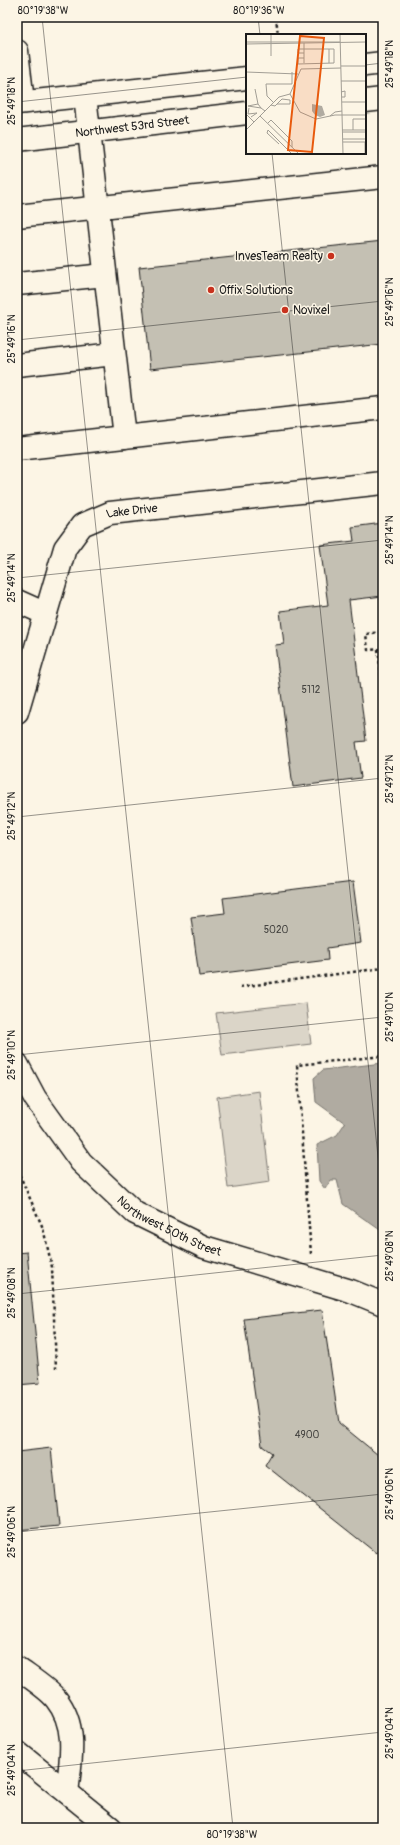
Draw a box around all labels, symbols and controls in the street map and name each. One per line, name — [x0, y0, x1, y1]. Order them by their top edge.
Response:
text: 80°19'38"W — [18, 5, 69, 17]
text: 80°19'36"W — [233, 5, 285, 17]
inset map — [246, 34, 366, 154]
text: 25°49'18"N — [384, 40, 396, 88]
text: 25°49'18"N — [6, 77, 18, 125]
street label: Northwest 53rd Street — [74, 112, 190, 141]
place label: InvesTeam Realty — [235, 249, 323, 264]
marker: InvesTeam Realty — [326, 251, 336, 261]
text: 25°49'16"N — [384, 277, 396, 326]
place label: Offix Solutions — [219, 283, 293, 298]
marker: Offix Solutions — [206, 285, 216, 295]
place label: Novixel — [293, 303, 330, 318]
marker: Novixel — [280, 305, 290, 315]
text: 25°49'16"N — [6, 314, 18, 363]
street label: Lake Drive — [104, 500, 158, 521]
text: 25°49'14"N — [384, 515, 396, 564]
text: 25°49'14"N — [6, 553, 18, 602]
house number: 5112 — [302, 684, 321, 696]
text: 25°49'12"N — [384, 754, 396, 803]
text: 25°49'12"N — [6, 791, 18, 840]
house number: 5020 — [264, 924, 289, 936]
text: 25°49'10"N — [384, 992, 396, 1042]
text: 25°49'10"N — [6, 1030, 18, 1080]
street label: Northwest 50th Street — [114, 1193, 223, 1259]
text: 25°49'08"N — [384, 1230, 396, 1282]
text: 25°49'08"N — [6, 1267, 18, 1319]
house number: 4900 — [295, 1429, 319, 1441]
text: 25°49'06"N — [384, 1468, 396, 1520]
text: 25°49'06"N — [6, 1506, 18, 1558]
text: 25°49'04"N — [384, 1707, 396, 1759]
text: 25°49'04"N — [6, 1744, 18, 1796]
text: 80°19'38"W — [207, 1829, 258, 1841]

